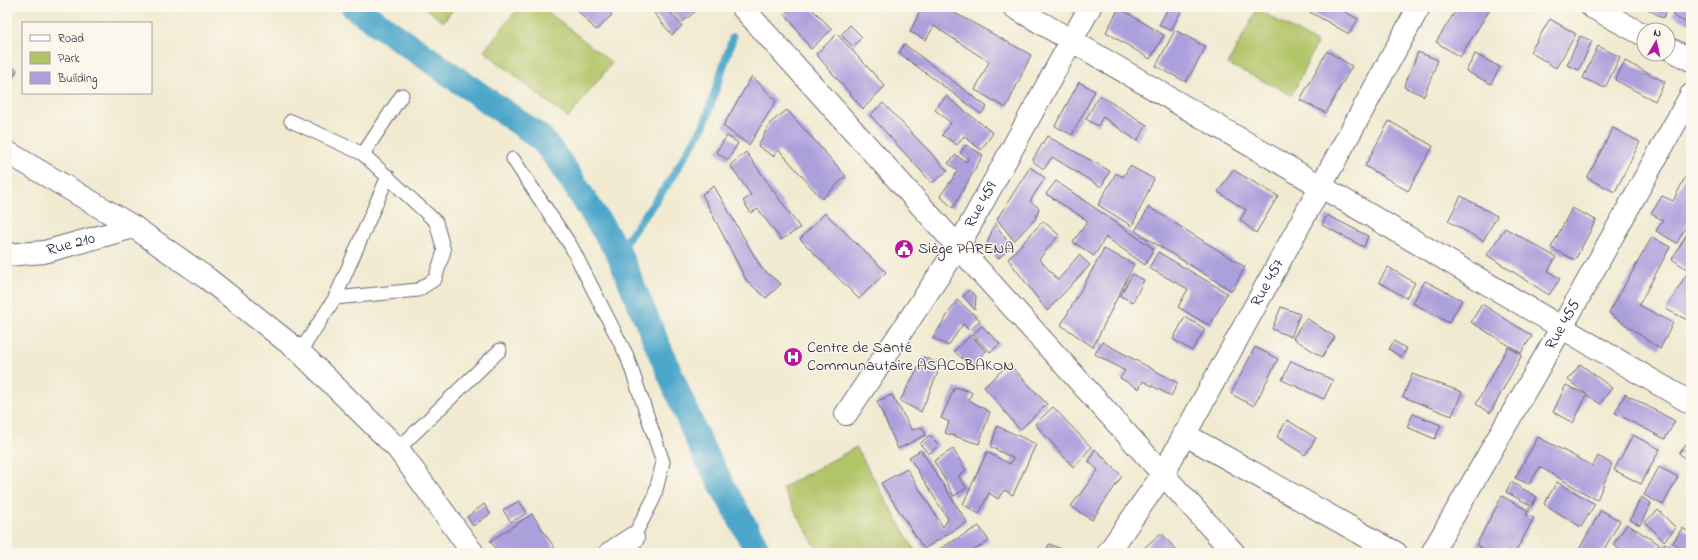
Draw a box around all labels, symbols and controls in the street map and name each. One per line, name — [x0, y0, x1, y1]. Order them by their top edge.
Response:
legend — [22, 22, 152, 94]
north arrow — [1636, 22, 1676, 62]
text: N — [1652, 25, 1662, 42]
text: Road — [58, 30, 84, 48]
text: Park — [58, 50, 80, 68]
text: Building — [57, 70, 97, 89]
street label: Rue 459 — [959, 177, 1004, 233]
street label: Rue 210 — [44, 226, 98, 263]
place label: Siège PARENA — [918, 237, 1014, 261]
public building icon: Siège PARENA — [893, 238, 915, 260]
street label: Rue 457 — [1245, 254, 1291, 311]
street label: Rue 455 — [1539, 296, 1587, 354]
place label: Centre de Santé Communautaire ASACOBAKON — [807, 336, 1014, 378]
hospital icon: Centre de Santé Communautaire ASACOBAKON — [782, 346, 804, 368]

